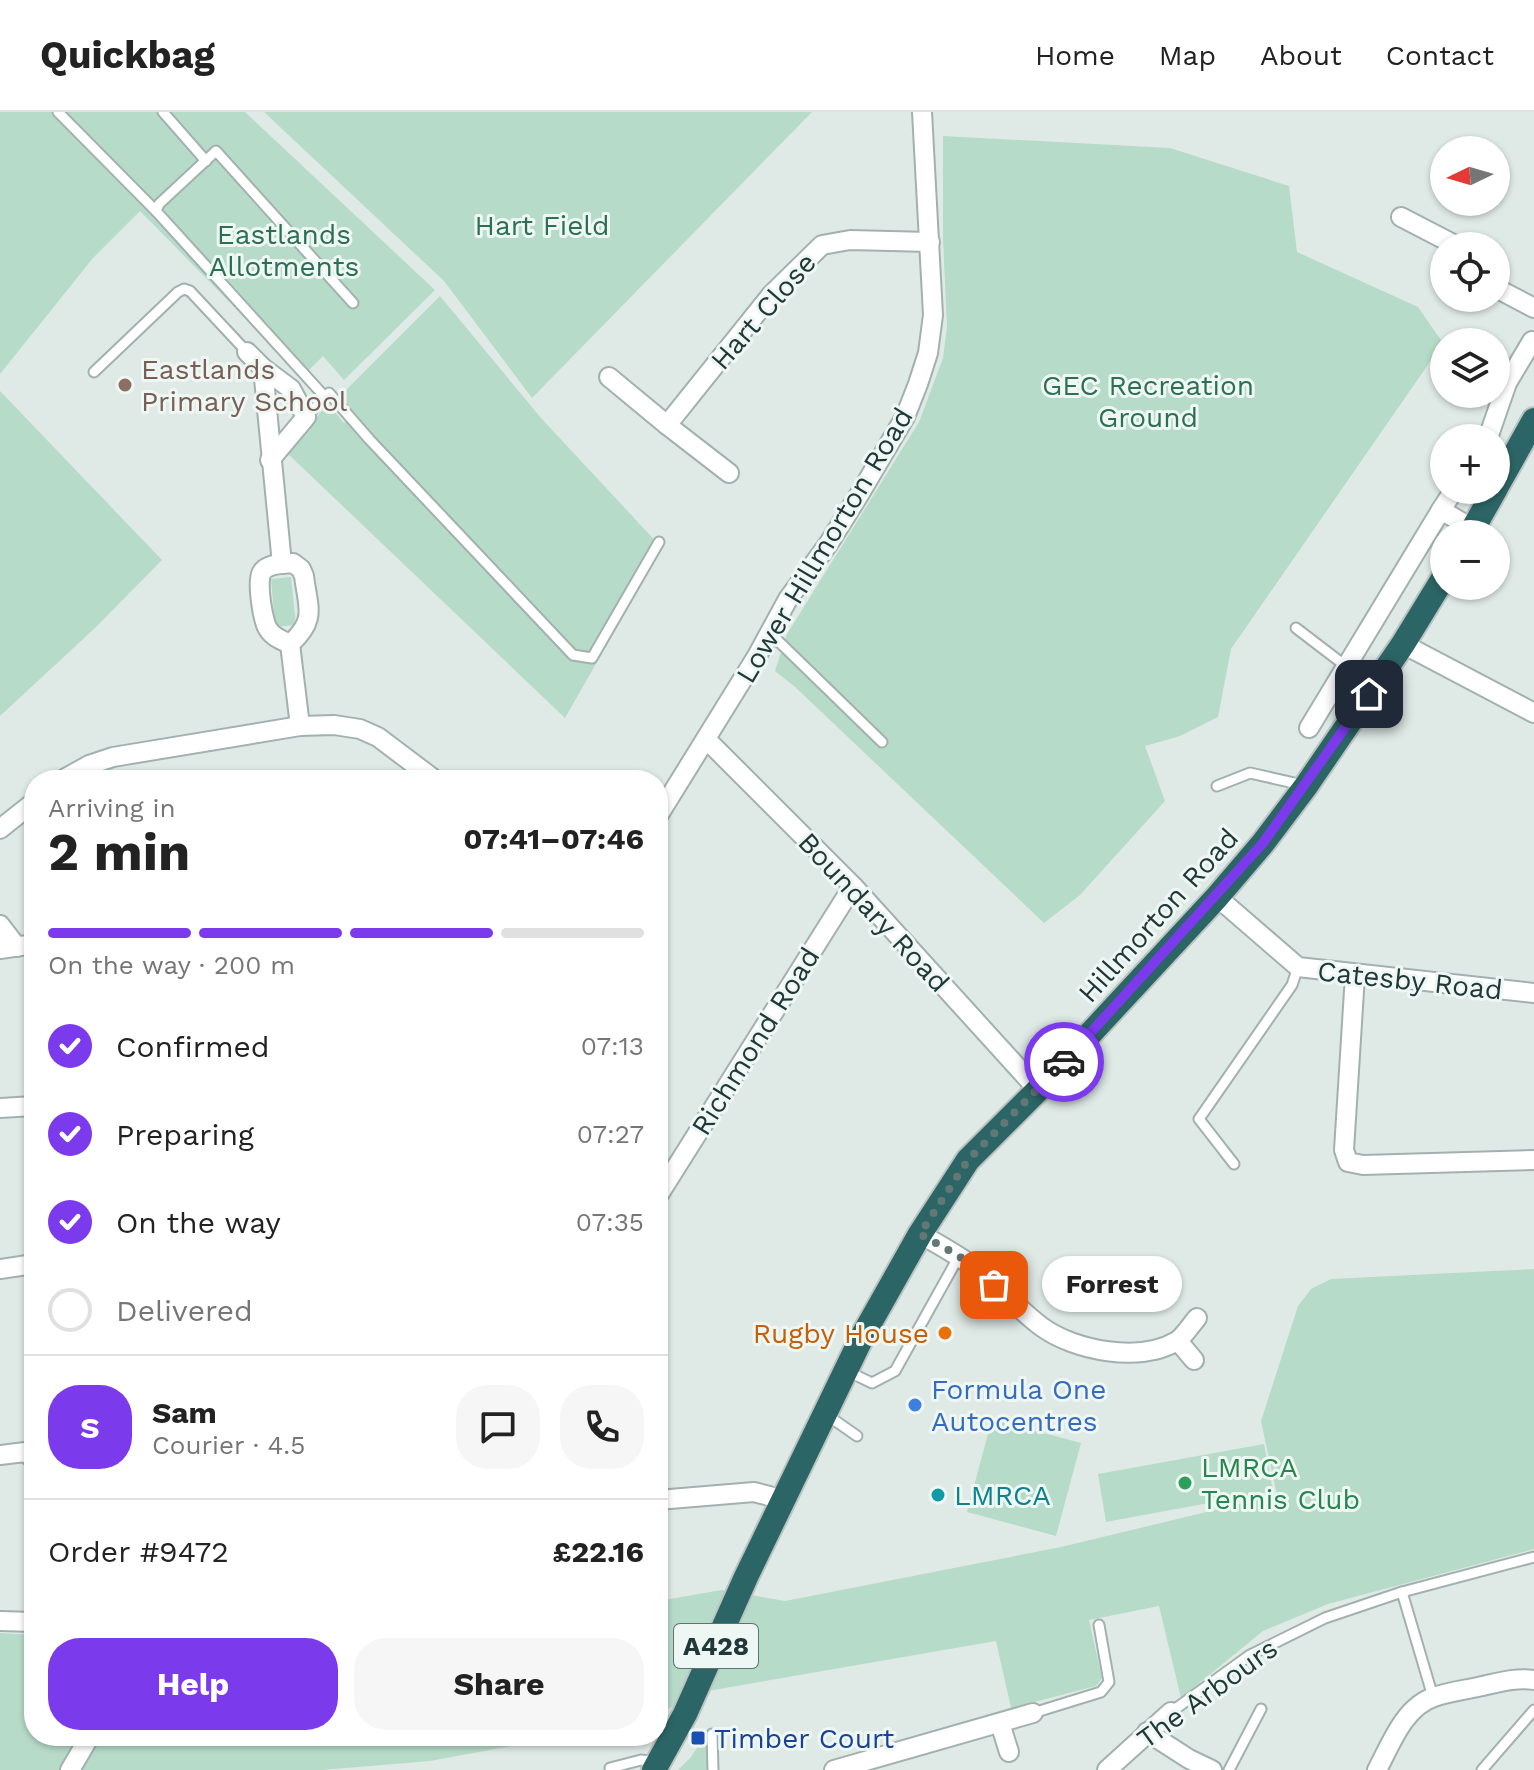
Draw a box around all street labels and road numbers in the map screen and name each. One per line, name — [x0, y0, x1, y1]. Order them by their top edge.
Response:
street label: Hart Close — [704, 246, 823, 376]
street label: Lower Hillmorton Road — [729, 402, 920, 689]
street label: Hillmorton Road — [1072, 821, 1245, 1009]
street label: Boundary Road — [791, 826, 956, 999]
street label: Richmond Road — [684, 941, 826, 1141]
street label: Catesby Road — [1316, 954, 1504, 1007]
road number: A428 — [674, 1624, 758, 1668]
street label: The Arbours — [1131, 1631, 1284, 1755]

